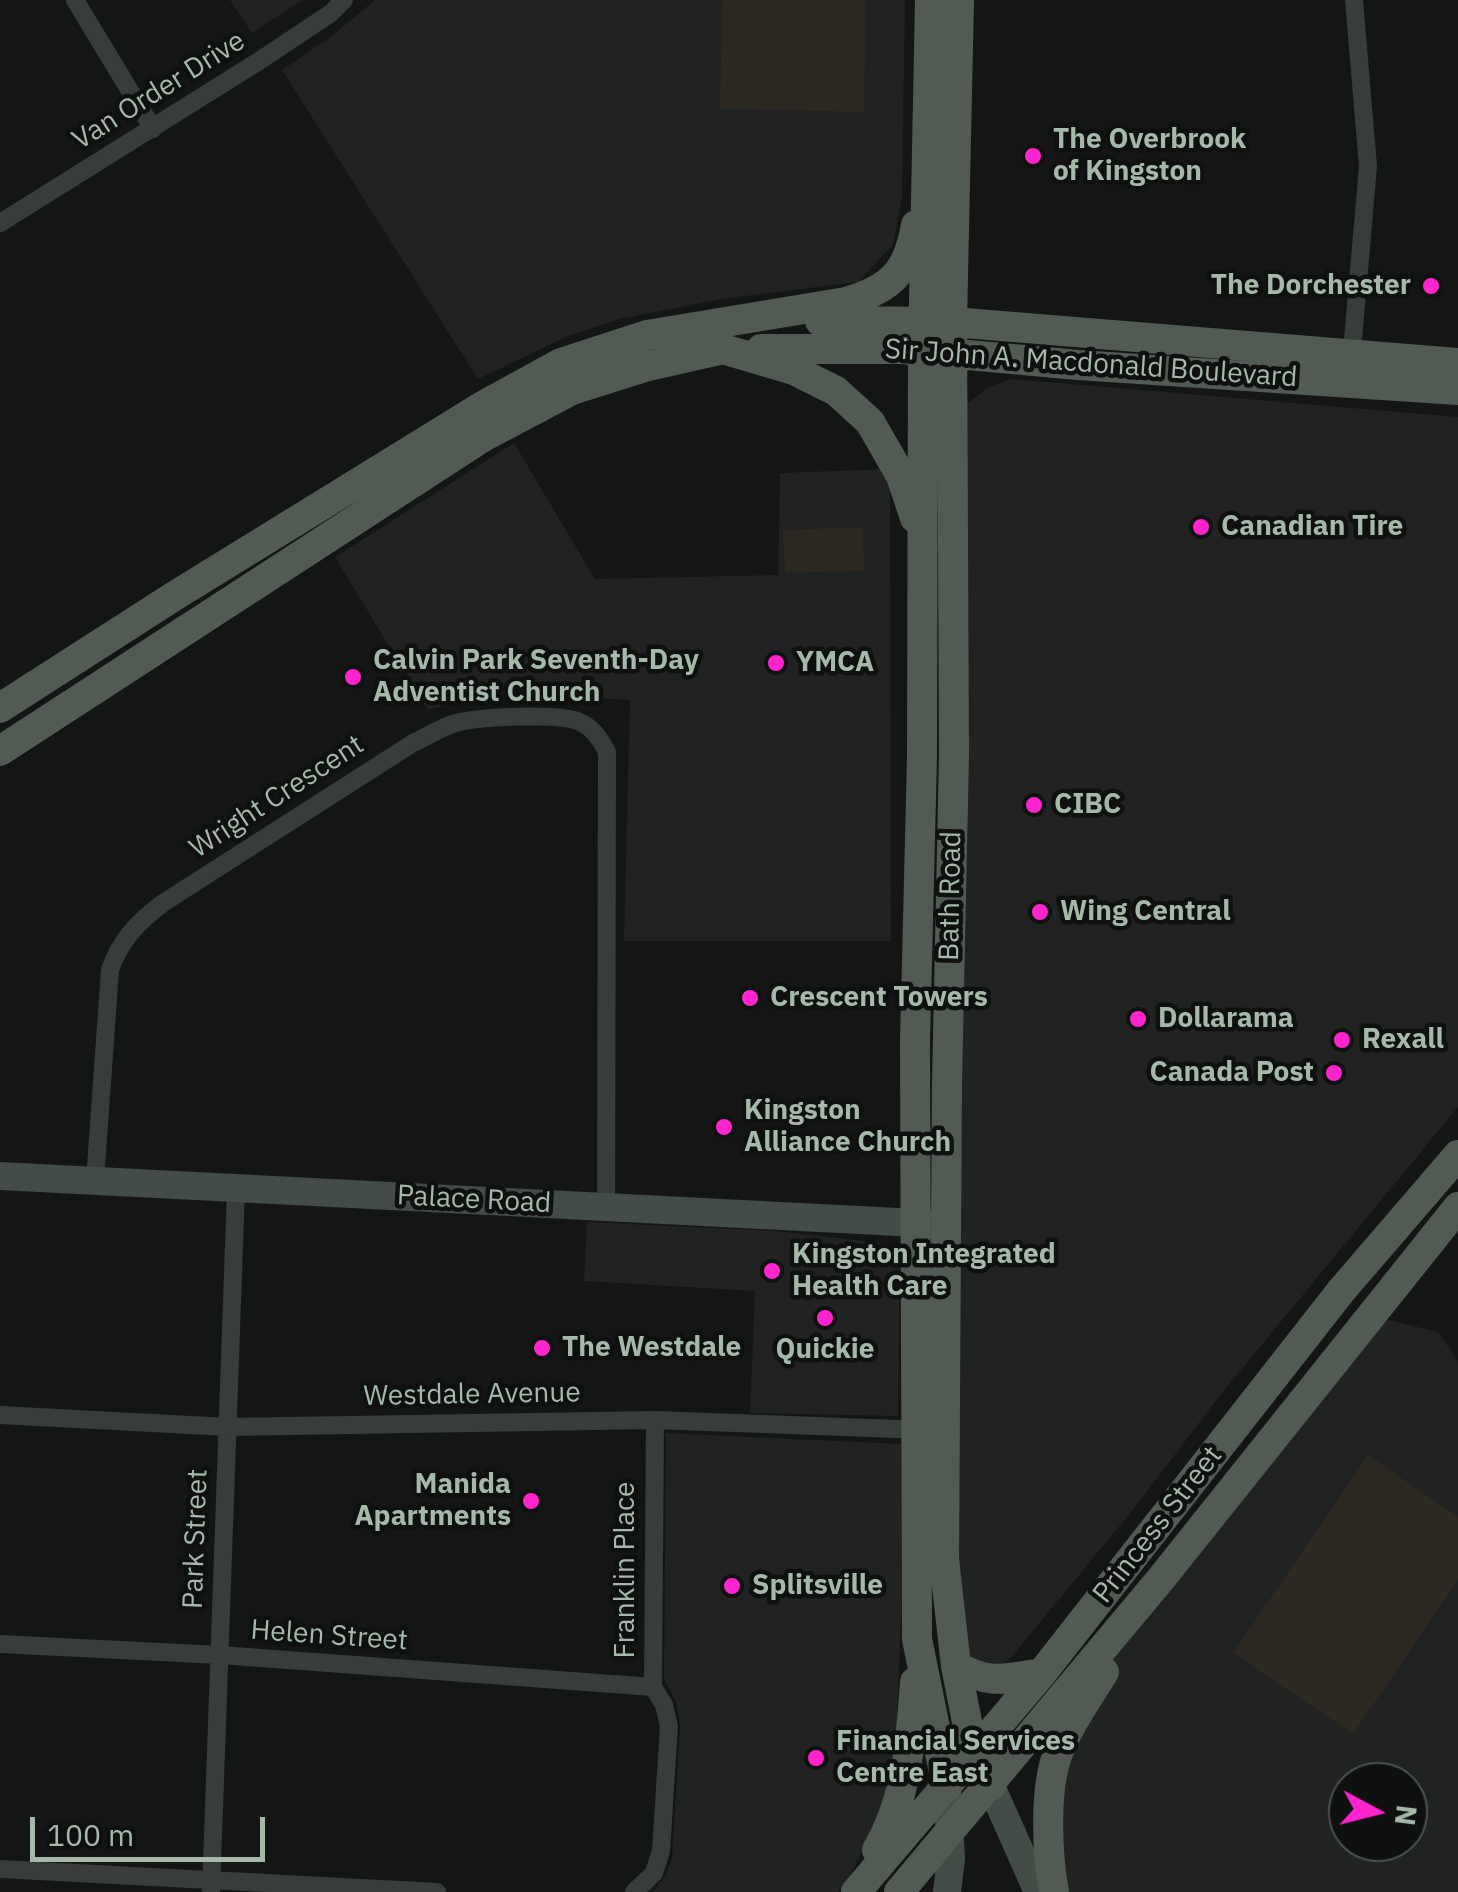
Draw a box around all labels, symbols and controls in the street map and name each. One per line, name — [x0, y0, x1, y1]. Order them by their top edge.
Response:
street label: Van Order Drive — [67, 25, 251, 157]
place label: The Overbrook of Kingston — [1053, 123, 1246, 189]
marker: The Overbrook of Kingston — [1022, 145, 1044, 167]
place label: The Dorchester — [1211, 269, 1411, 303]
marker: The Dorchester — [1420, 275, 1442, 297]
street label: Sir John A. Macdonald Boulevard — [884, 333, 1298, 395]
place label: Canadian Tire — [1221, 510, 1403, 544]
marker: Canadian Tire — [1190, 516, 1212, 538]
place label: Calvin Park Seventh-Day Adventist Church — [373, 644, 699, 710]
place label: YMCA — [796, 646, 874, 680]
marker: YMCA — [765, 652, 787, 674]
marker: Calvin Park Seventh-Day Adventist Church — [342, 666, 364, 688]
street label: Wright Crescent — [184, 728, 370, 866]
place label: CIBC — [1054, 788, 1121, 822]
marker: CIBC — [1023, 794, 1045, 816]
street label: Bath Road — [933, 831, 969, 961]
place label: Wing Central — [1060, 895, 1231, 929]
marker: Wing Central — [1029, 901, 1051, 923]
place label: Crescent Towers — [770, 981, 988, 1015]
marker: Crescent Towers — [739, 987, 761, 1009]
place label: Dollarama — [1158, 1002, 1294, 1036]
marker: Dollarama — [1127, 1008, 1149, 1030]
place label: Rexall — [1362, 1023, 1444, 1057]
marker: Rexall — [1331, 1029, 1353, 1051]
place label: Canada Post — [1149, 1056, 1314, 1090]
marker: Canada Post — [1323, 1062, 1345, 1084]
place label: Kingston Alliance Church — [744, 1094, 951, 1160]
marker: Kingston Alliance Church — [713, 1116, 735, 1138]
street label: Palace Road — [396, 1179, 552, 1221]
place label: Kingston Integrated Health Care — [792, 1238, 1056, 1304]
marker: Kingston Integrated Health Care — [761, 1260, 783, 1282]
marker: Quickie — [814, 1307, 836, 1329]
place label: The Westdale — [562, 1331, 741, 1365]
place label: Quickie — [775, 1333, 875, 1367]
marker: The Westdale — [531, 1337, 553, 1359]
street label: Westdale Avenue — [363, 1376, 581, 1414]
street label: Princess Street — [1086, 1440, 1230, 1610]
street label: Park Street — [177, 1468, 215, 1610]
place label: Manida Apartments — [354, 1468, 511, 1534]
street label: Franklin Place — [609, 1482, 643, 1658]
marker: Manida Apartments — [520, 1490, 542, 1512]
place label: Splitsville — [752, 1569, 883, 1603]
marker: Splitsville — [721, 1575, 743, 1597]
street label: Helen Street — [249, 1614, 409, 1658]
place label: Financial Services Centre East — [836, 1725, 1075, 1791]
marker: Financial Services Centre East — [805, 1747, 827, 1769]
north arrow — [1328, 1762, 1428, 1862]
scale bar — [35, 1797, 270, 1859]
text: N — [1387, 1803, 1426, 1828]
text: 100 m — [47, 1815, 134, 1854]

